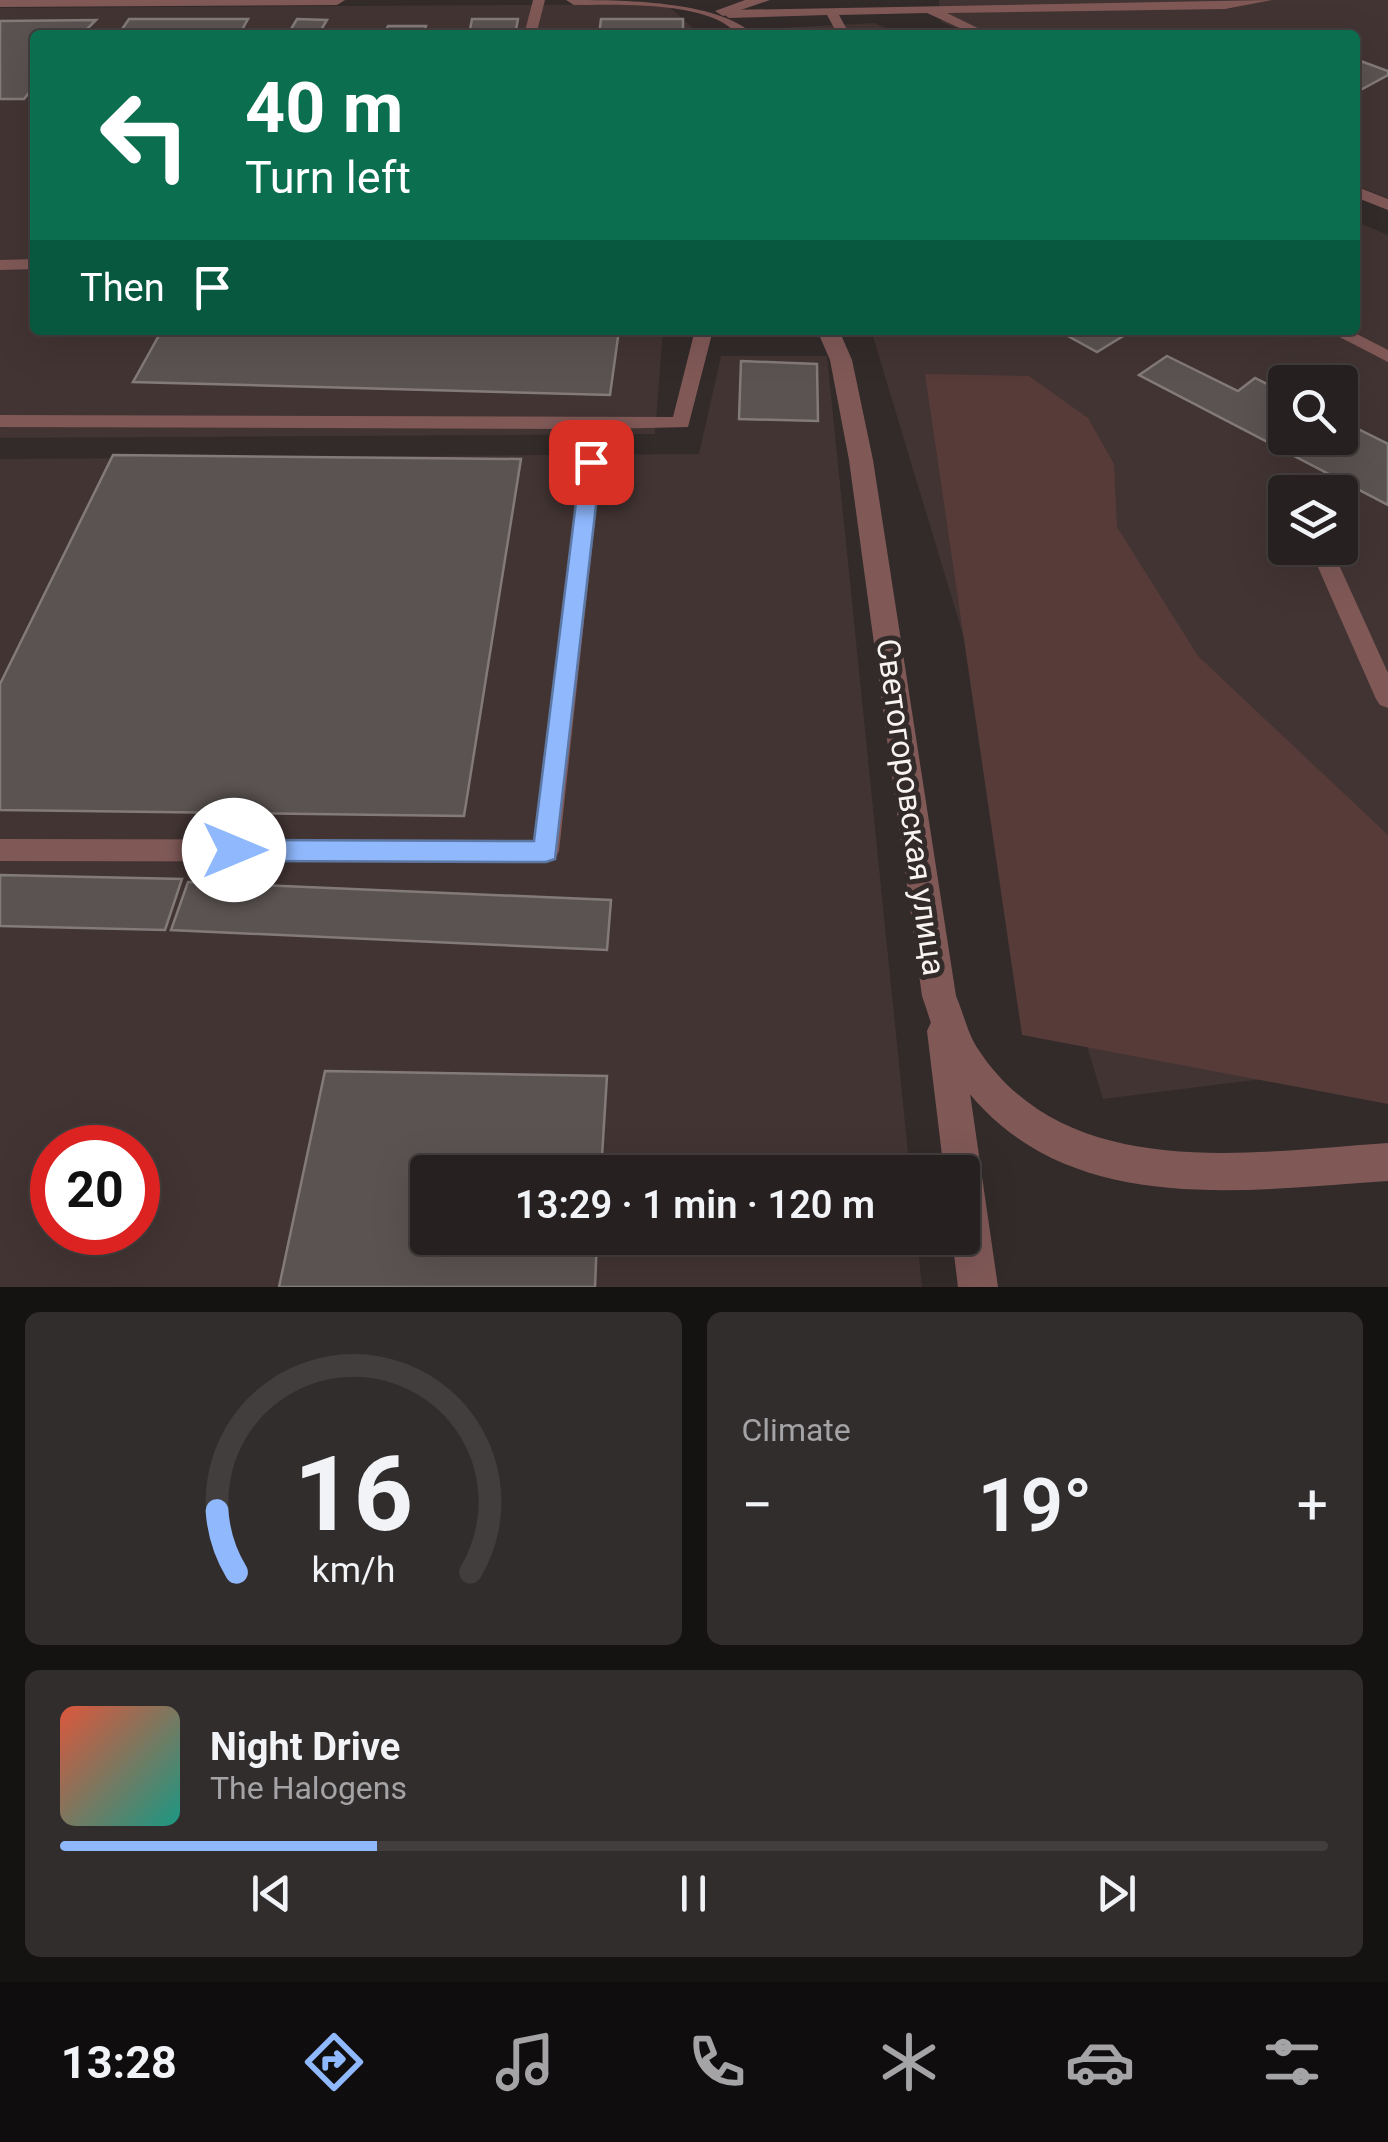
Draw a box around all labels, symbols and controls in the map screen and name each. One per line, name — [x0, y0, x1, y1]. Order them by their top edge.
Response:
text: 40 m — [245, 67, 403, 149]
icon: left — [80, 70, 210, 200]
text: Turn left — [245, 151, 411, 204]
icon: arrive — [185, 260, 240, 315]
text: Then — [80, 266, 165, 310]
map controls — [1268, 365, 1358, 565]
button: search — [1268, 365, 1358, 455]
pin — [549, 420, 634, 505]
icon: arrive — [564, 435, 619, 490]
button: layers — [1268, 475, 1358, 565]
street label: Светогоровская улица — [869, 636, 953, 978]
position arrow — [182, 798, 286, 902]
speed limit sign: 20 — [30, 1125, 160, 1255]
text: 13:29 · 1 min · 120 m — [515, 1183, 875, 1227]
text: Climate — [742, 1411, 851, 1449]
text: 16 — [294, 1434, 413, 1555]
text: 19° — [978, 1461, 1092, 1549]
text: − — [742, 1473, 773, 1537]
text: + — [1297, 1473, 1328, 1537]
text: km/h — [311, 1549, 395, 1591]
text: Night Drive — [210, 1725, 400, 1769]
text: The Halogens — [210, 1769, 407, 1807]
icon: previous — [244, 1866, 299, 1921]
icon: pause — [666, 1866, 721, 1921]
icon: next — [1089, 1866, 1144, 1921]
icon: directions — [299, 2027, 369, 2097]
icon: music — [490, 2027, 560, 2097]
icon: phone — [682, 2027, 752, 2097]
icon: climate — [874, 2027, 944, 2097]
icon: car — [1065, 2027, 1135, 2097]
icon: filters — [1257, 2027, 1327, 2097]
text: 13:28 — [61, 2036, 177, 2089]

